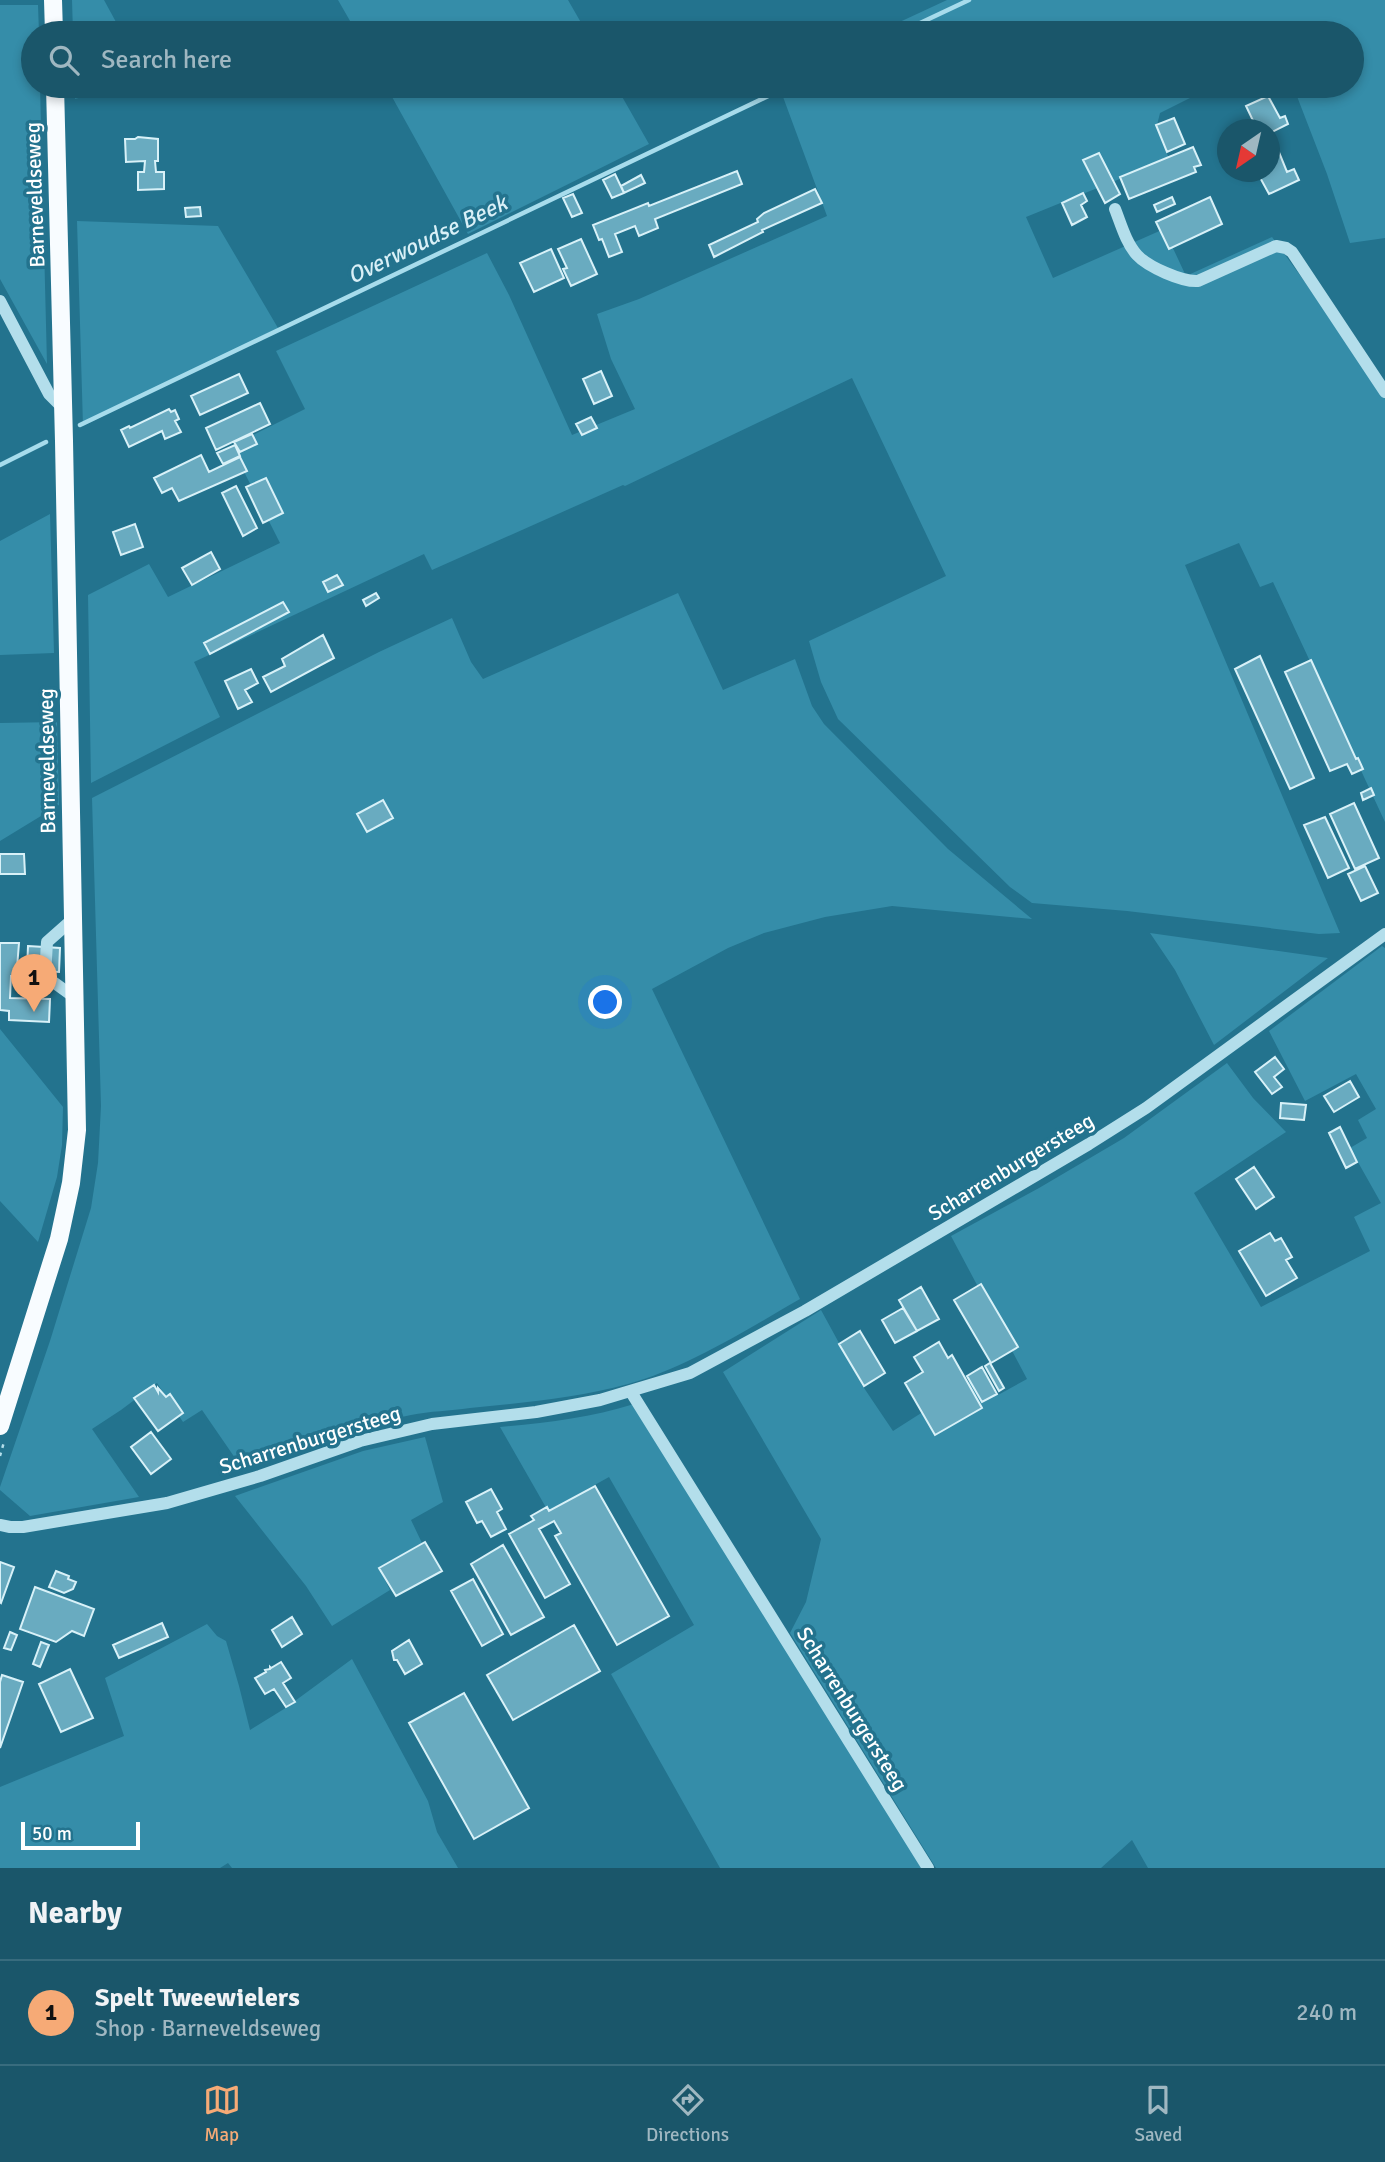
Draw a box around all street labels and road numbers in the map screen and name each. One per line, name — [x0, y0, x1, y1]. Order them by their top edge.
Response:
street label: Barneveldseweg — [19, 122, 51, 268]
street label: Barneveldseweg — [33, 688, 61, 834]
street label: Scharrenburgersteeg — [923, 1107, 1099, 1227]
street label: Scharrenburgersteeg — [216, 1400, 404, 1480]
street label: Scharrenburgersteeg — [791, 1622, 913, 1796]

